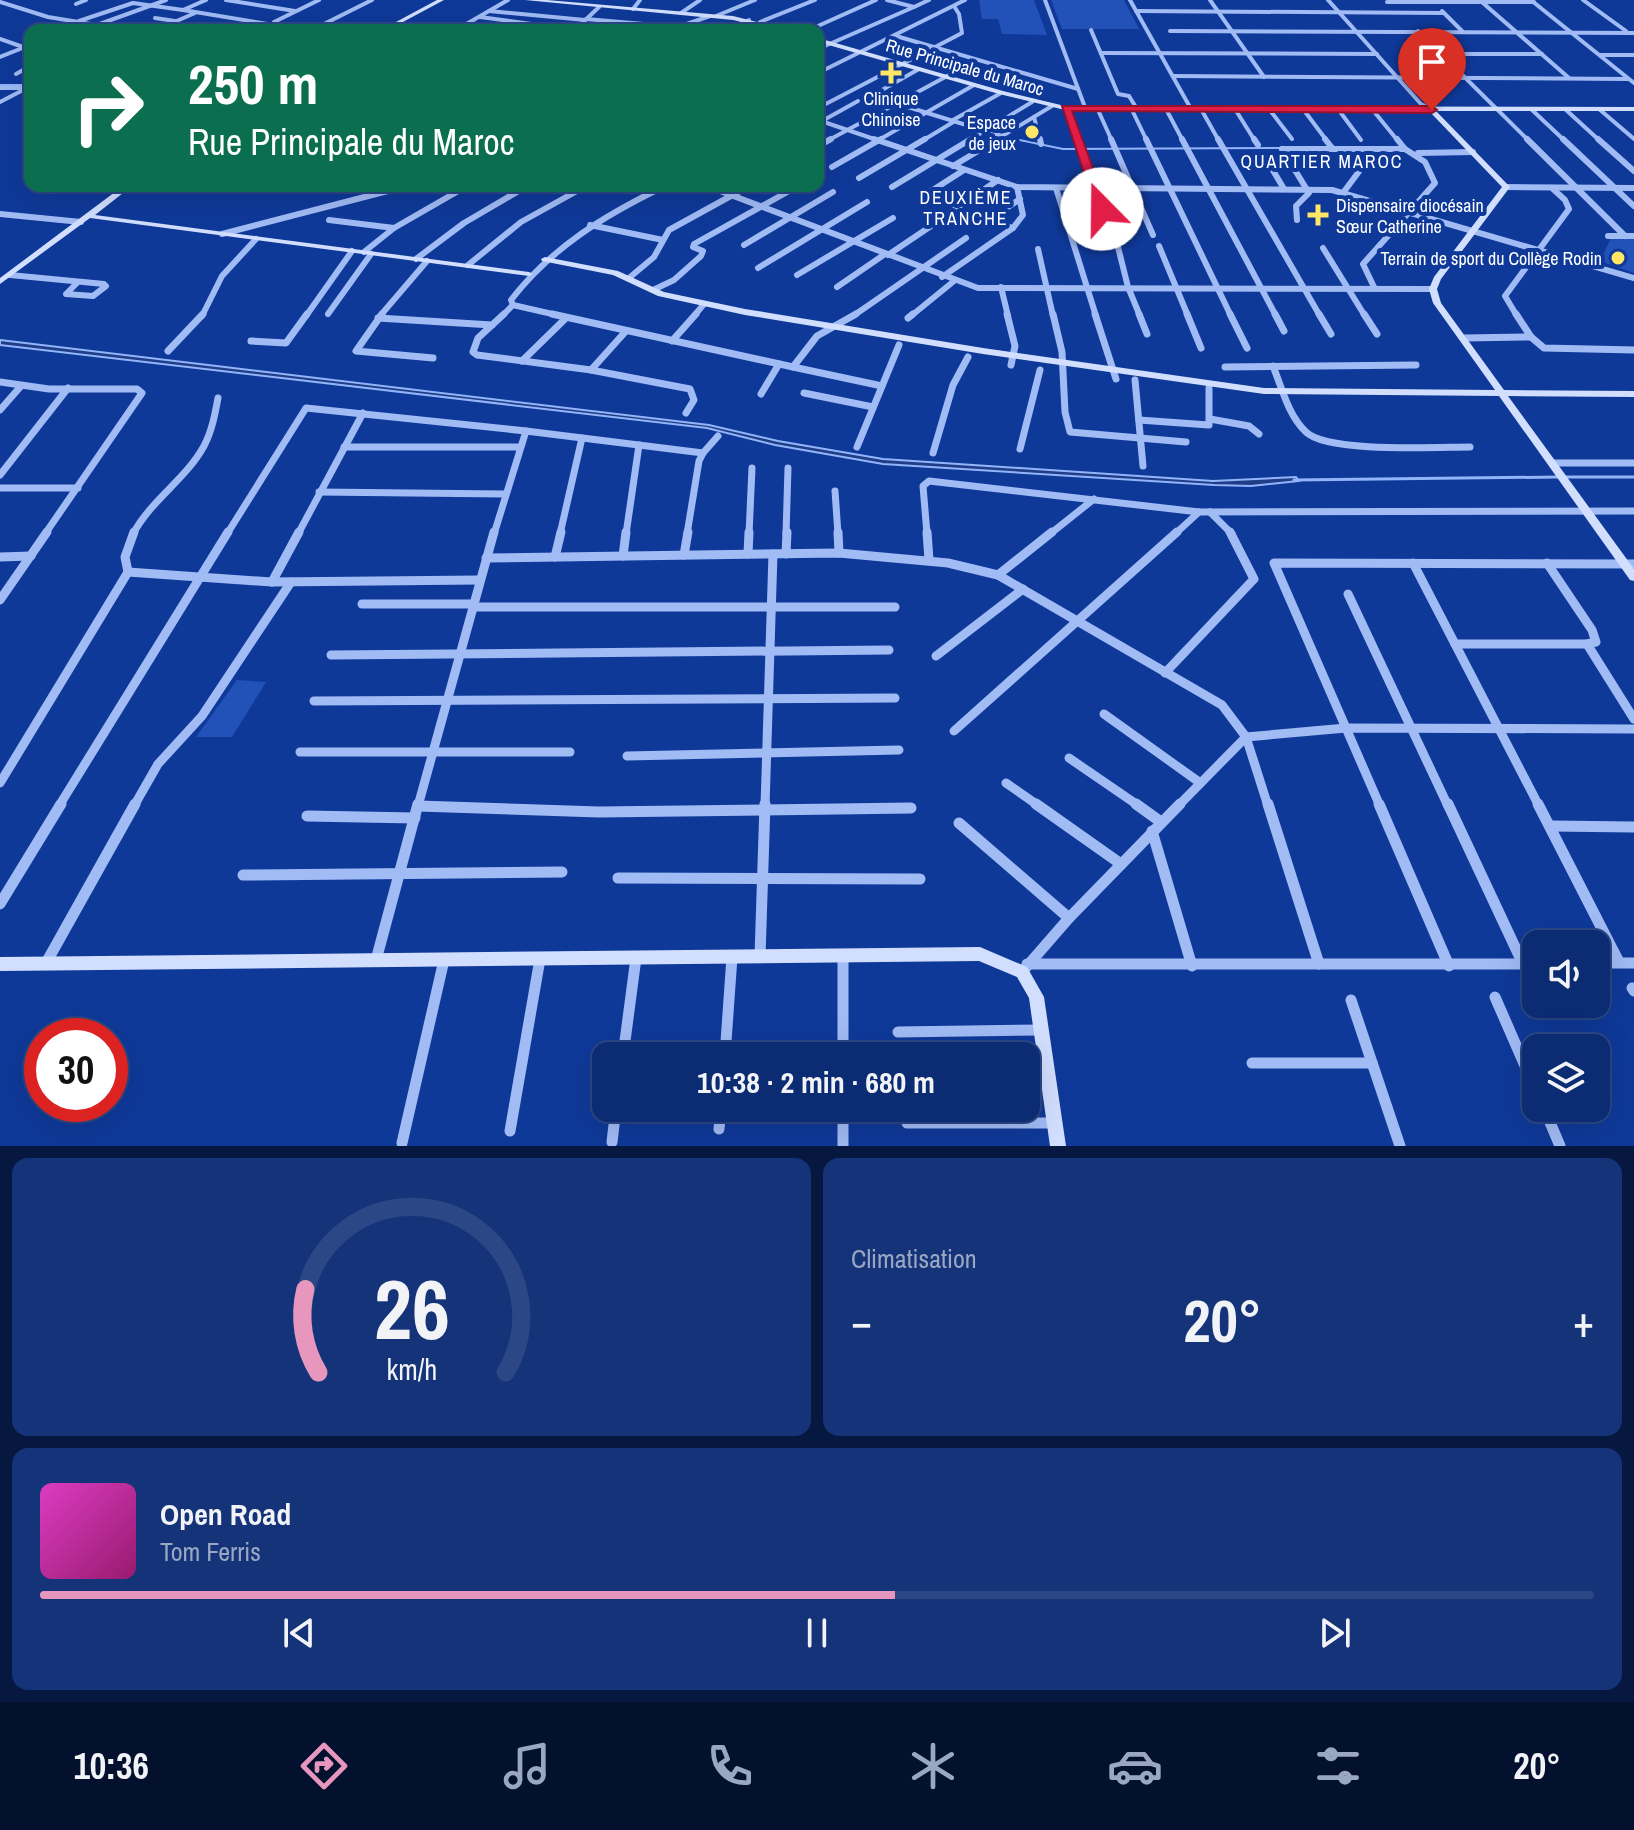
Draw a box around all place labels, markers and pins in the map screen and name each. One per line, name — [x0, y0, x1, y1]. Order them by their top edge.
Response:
pin — [1398, 28, 1466, 110]
marker: Clinique Chinoise — [880, 62, 902, 84]
place label: Clinique Chinoise — [861, 86, 921, 132]
place label: Espace de jeux — [967, 110, 1017, 156]
marker: Espace de jeux — [1023, 123, 1041, 141]
place label: Dispensaire diocésain Sœur Catherine — [1336, 193, 1484, 239]
marker: Dispensaire diocésain Sœur Catherine — [1307, 204, 1329, 226]
place label: Terrain de sport du Collège Rodin — [1380, 246, 1602, 271]
marker: Terrain de sport du Collège Rodin — [1609, 249, 1627, 267]

